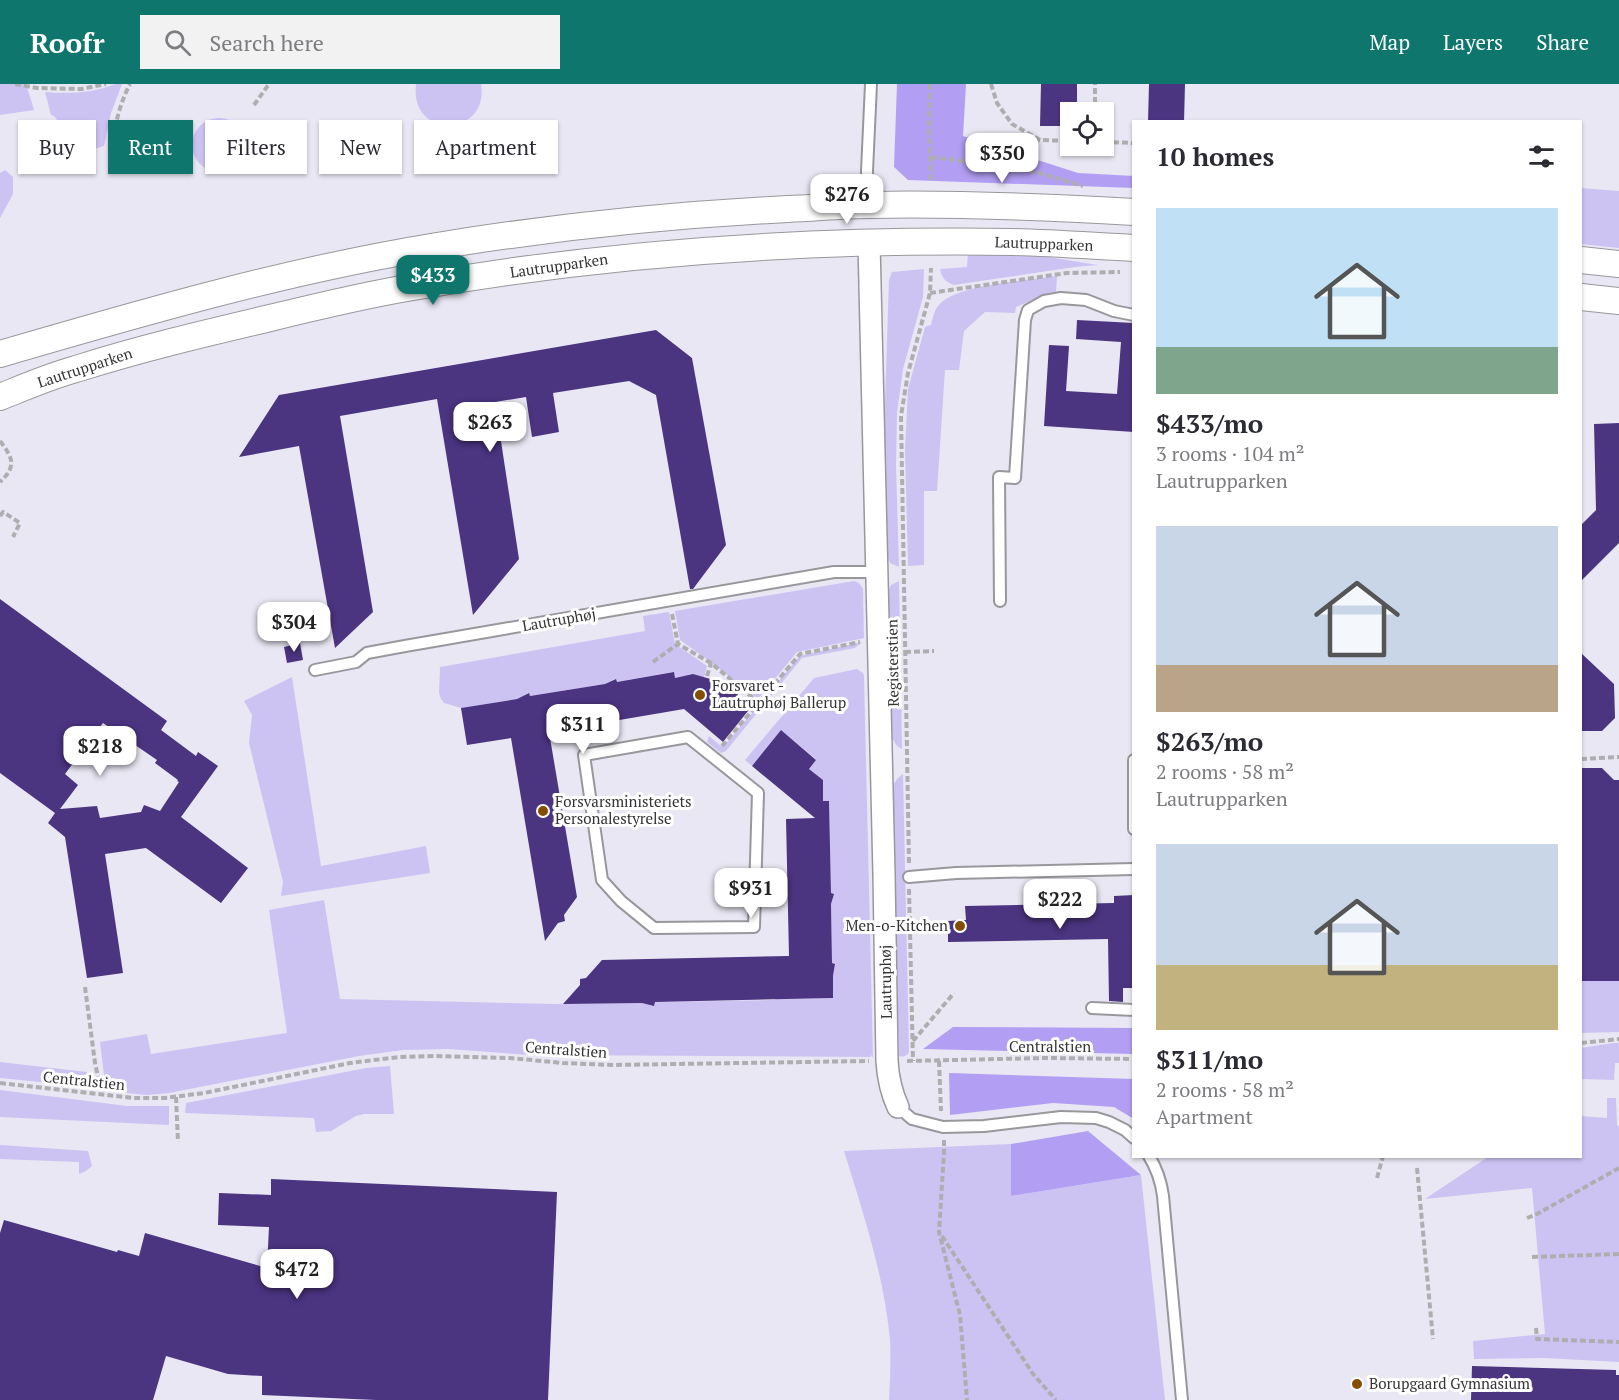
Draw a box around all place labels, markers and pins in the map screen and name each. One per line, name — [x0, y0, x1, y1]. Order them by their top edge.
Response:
pin: $350 — [966, 133, 1038, 184]
pin: $276 — [811, 174, 883, 225]
pin: $433 — [397, 255, 469, 306]
pin: $263 — [454, 402, 526, 453]
pin: $304 — [258, 602, 330, 653]
place label: Forsvaret - Lautruphøj Ballerup — [712, 675, 846, 712]
marker: Forsvaret - Lautruphøj Ballerup — [693, 688, 707, 702]
pin: $311 — [547, 704, 619, 755]
pin: $218 — [64, 726, 136, 777]
place label: Forsvarsministeriets Personalestyrelse — [555, 791, 692, 828]
marker: Forsvarsministeriets Personalestyrelse — [536, 804, 550, 818]
pin: $931 — [715, 868, 787, 919]
pin: $222 — [1024, 879, 1096, 930]
place label: Men-o-Kitchen — [845, 915, 948, 935]
marker: Men-o-Kitchen — [953, 919, 967, 933]
pin: $472 — [261, 1249, 333, 1300]
place label: Borupgaard Gymnasium — [1369, 1373, 1530, 1393]
marker: Borupgaard Gymnasium — [1350, 1377, 1364, 1391]

